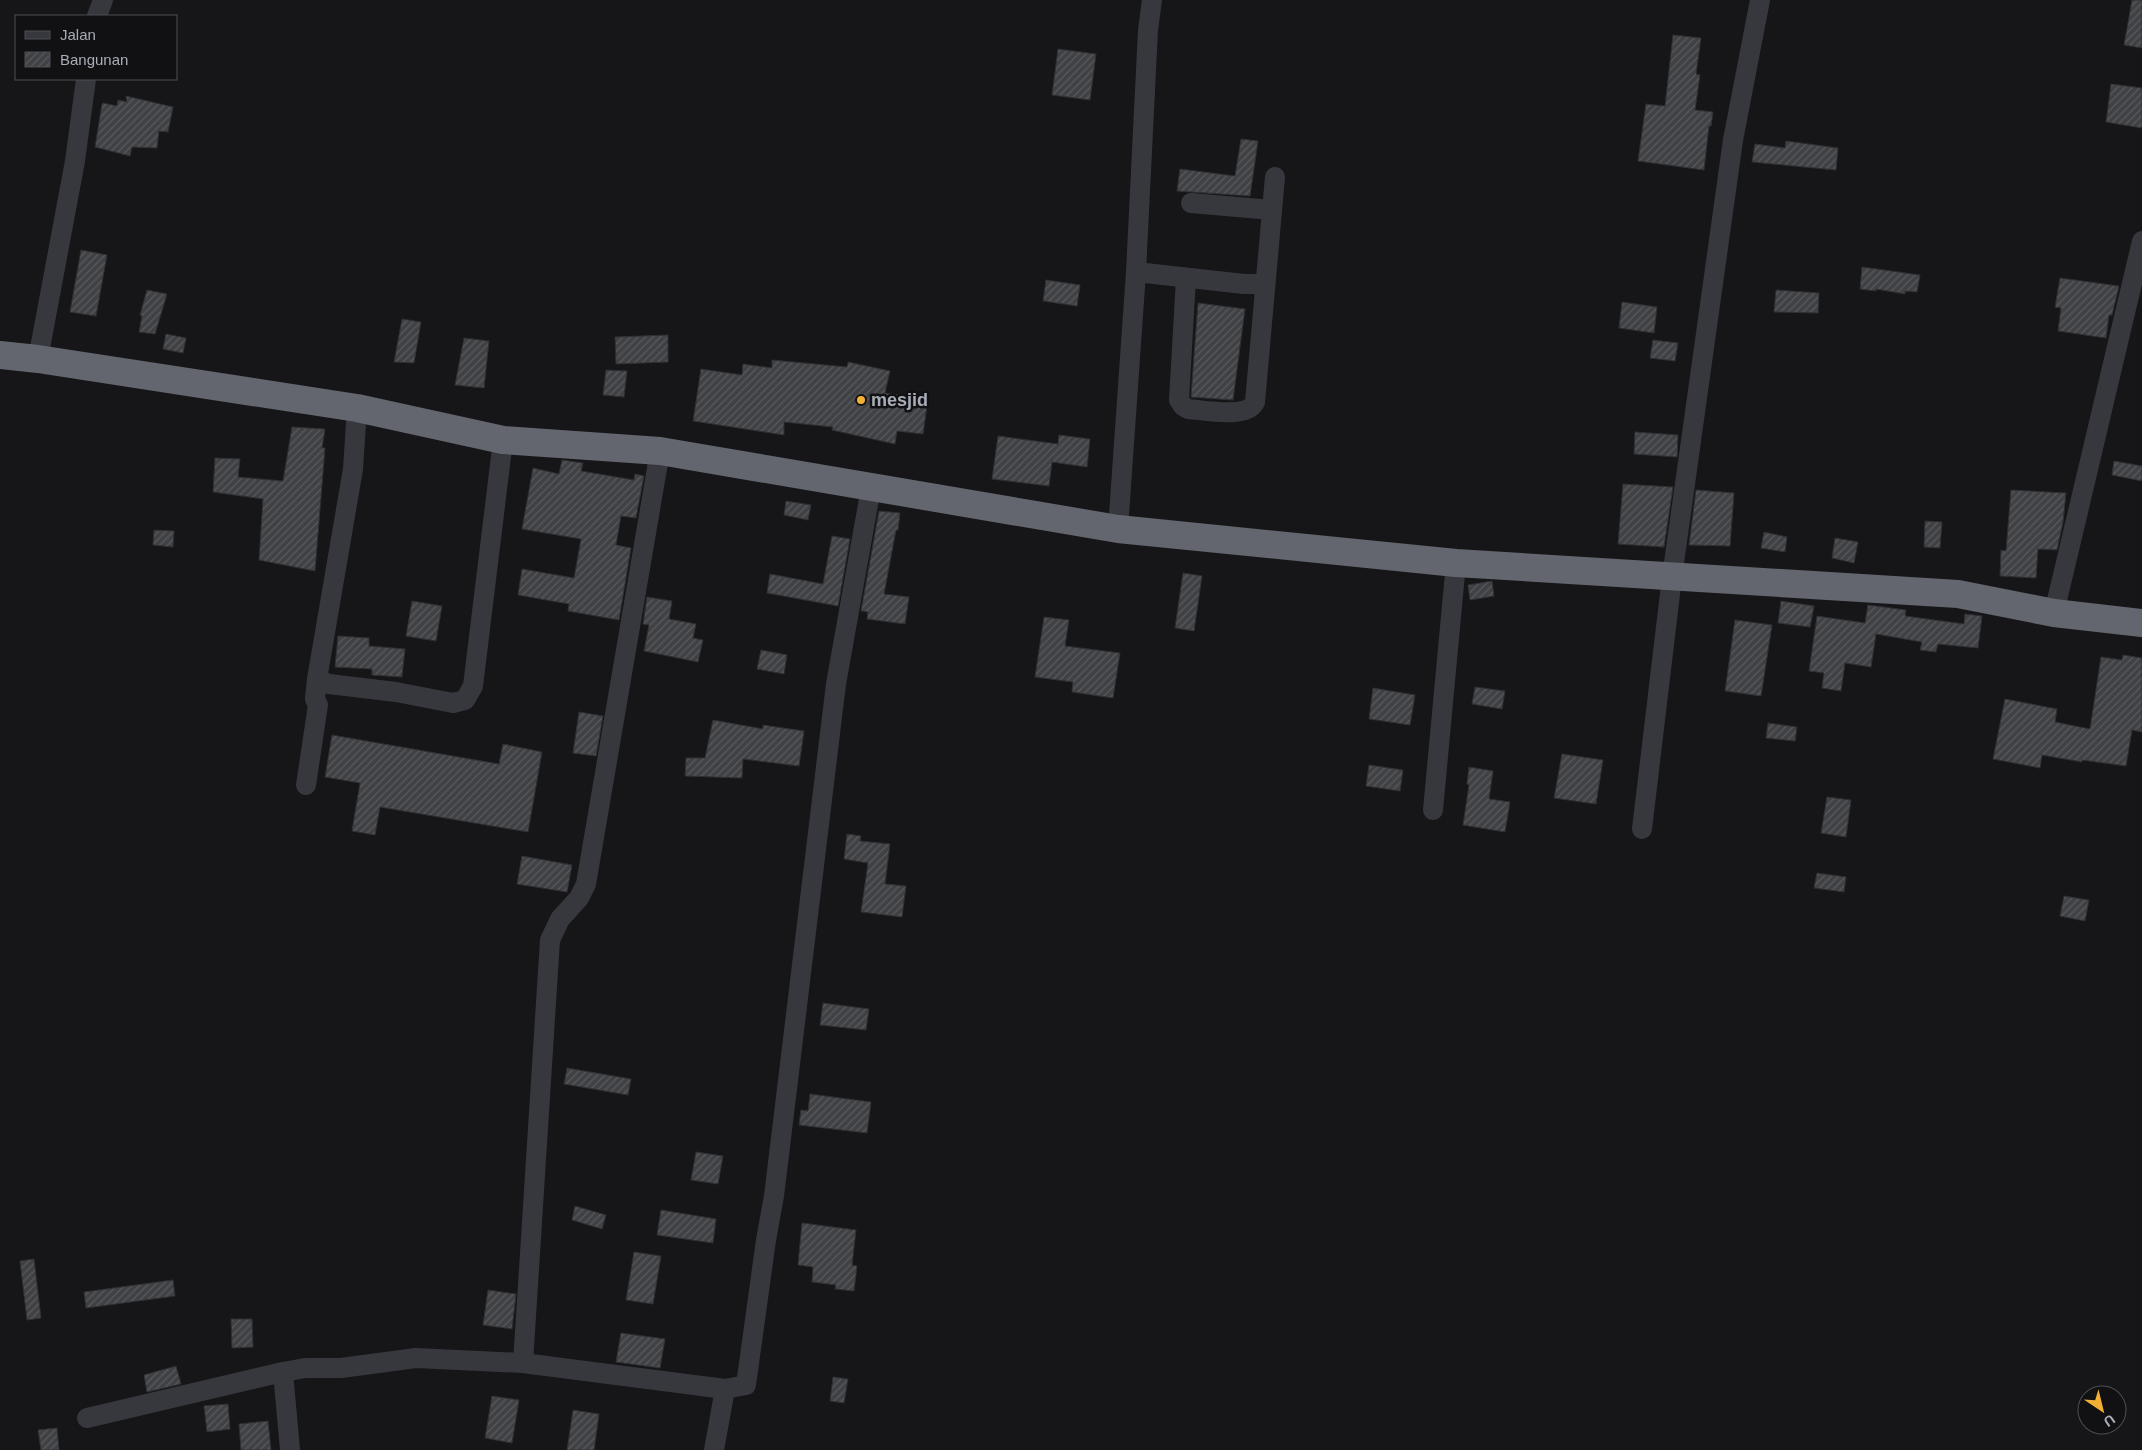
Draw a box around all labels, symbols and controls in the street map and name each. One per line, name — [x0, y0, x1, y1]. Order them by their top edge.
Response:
legend — [15, 15, 178, 80]
text: Jalan — [60, 26, 96, 43]
text: Bangunan — [60, 51, 128, 68]
place label: mesjid — [871, 390, 928, 410]
marker: mesjid — [855, 394, 867, 406]
north arrow — [2077, 1385, 2127, 1435]
text: U — [2101, 1411, 2118, 1430]

